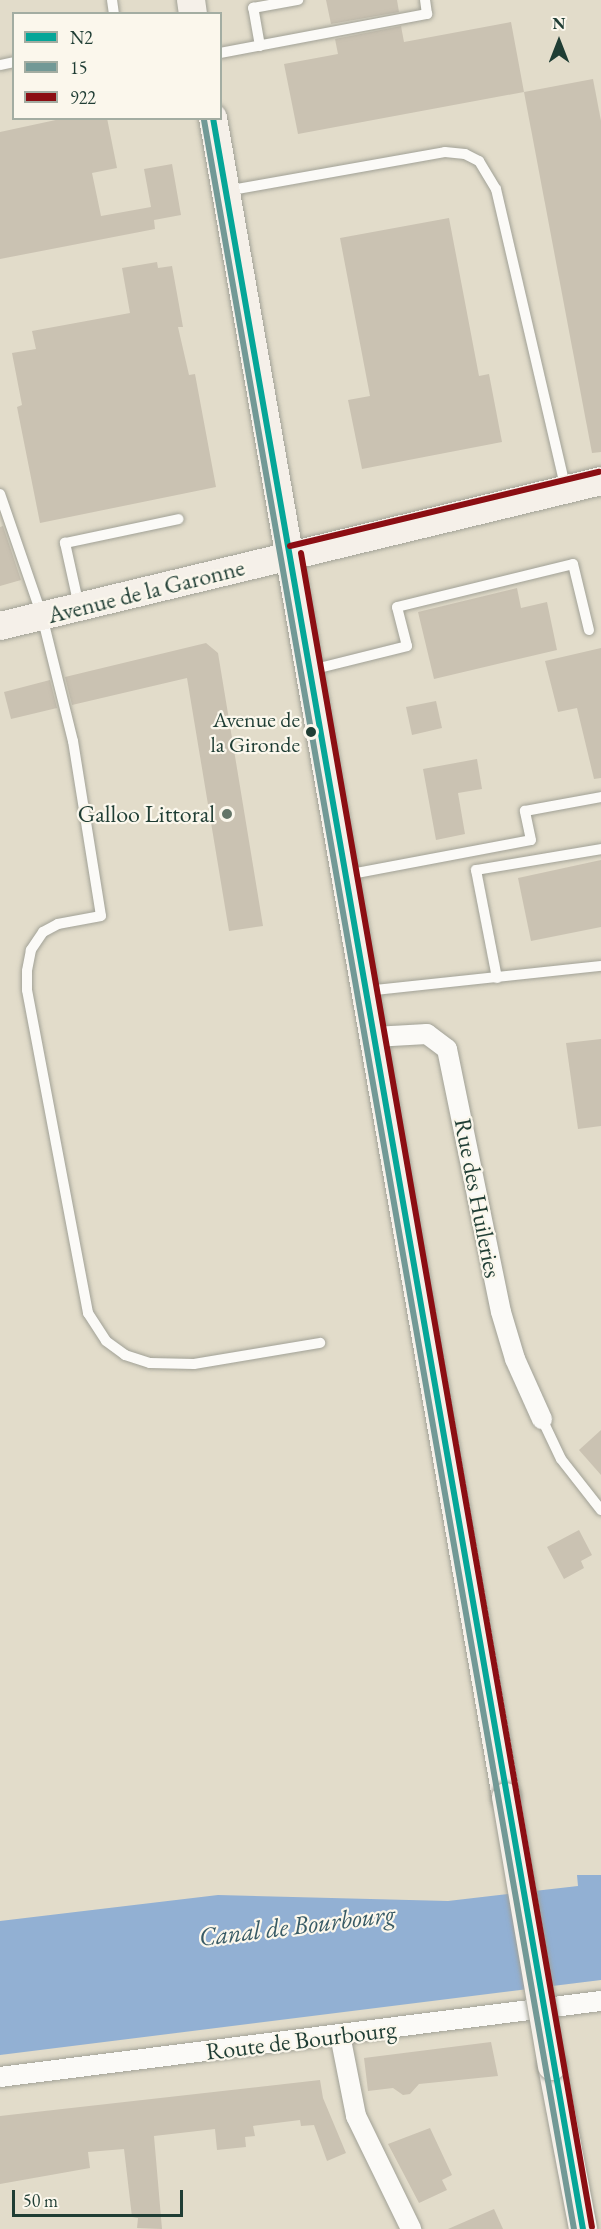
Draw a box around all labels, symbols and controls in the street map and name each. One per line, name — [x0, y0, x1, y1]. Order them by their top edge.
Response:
legend — [12, 12, 222, 120]
north arrow — [529, 12, 589, 72]
text: N — [553, 13, 565, 34]
text: N2 — [70, 26, 93, 49]
text: 15 — [70, 56, 87, 79]
text: 922 — [70, 86, 96, 109]
street label: Avenue de la Garonne — [45, 553, 247, 629]
place label: Avenue de la Gironde — [211, 706, 300, 758]
marker: Avenue de la Gironde — [305, 726, 317, 738]
place label: Galloo Littoral — [78, 800, 215, 828]
marker: Galloo Littoral — [220, 807, 234, 821]
street label: Rue des Huileries — [448, 1116, 508, 1280]
water label: Canal de Bourbourg — [197, 1898, 397, 1954]
street label: Route de Bourbourg — [204, 2014, 398, 2066]
scale bar — [15, 2178, 186, 2216]
text: 50 m — [23, 2189, 58, 2212]

